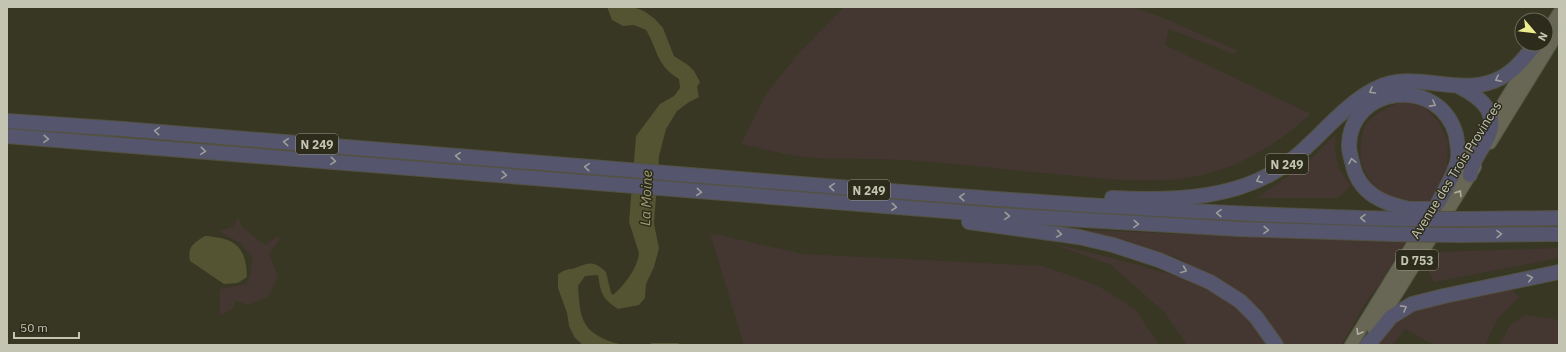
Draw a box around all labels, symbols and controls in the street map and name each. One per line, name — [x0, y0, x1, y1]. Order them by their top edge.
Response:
north arrow — [1514, 12, 1554, 52]
text: N — [1535, 30, 1551, 44]
one-way arrow — [1495, 74, 1502, 81]
one-way arrow — [1368, 87, 1376, 94]
street label: Avenue des Trois Provinces — [1407, 98, 1505, 242]
one-way arrow — [1429, 99, 1436, 106]
one-way arrow — [154, 127, 160, 136]
one-way arrow — [43, 134, 49, 143]
road number: N 249 — [296, 134, 338, 154]
one-way arrow — [283, 138, 289, 147]
one-way arrow — [200, 146, 206, 155]
one-way arrow — [455, 151, 461, 160]
road number: N 249 — [1266, 154, 1308, 174]
one-way arrow — [330, 157, 336, 166]
one-way arrow — [1349, 158, 1357, 165]
one-way arrow — [584, 162, 590, 171]
water label: La Moine — [636, 170, 656, 226]
one-way arrow — [501, 171, 507, 180]
one-way arrow — [1256, 175, 1263, 183]
road number: N 249 — [848, 180, 890, 200]
one-way arrow — [829, 182, 835, 191]
one-way arrow — [696, 187, 702, 196]
one-way arrow — [1454, 190, 1462, 197]
one-way arrow — [959, 192, 965, 201]
one-way arrow — [891, 203, 897, 212]
one-way arrow — [1216, 209, 1222, 217]
one-way arrow — [1004, 211, 1010, 220]
one-way arrow — [1360, 214, 1366, 222]
one-way arrow — [1133, 220, 1139, 229]
one-way arrow — [1263, 226, 1269, 235]
one-way arrow — [1056, 229, 1062, 237]
one-way arrow — [1496, 230, 1502, 238]
road number: D 753 — [1396, 250, 1438, 270]
one-way arrow — [1179, 265, 1187, 273]
one-way arrow — [1527, 274, 1533, 282]
one-way arrow — [1400, 306, 1407, 313]
scale bar — [14, 314, 79, 340]
text: 50 m — [20, 320, 48, 335]
one-way arrow — [1356, 328, 1364, 335]

